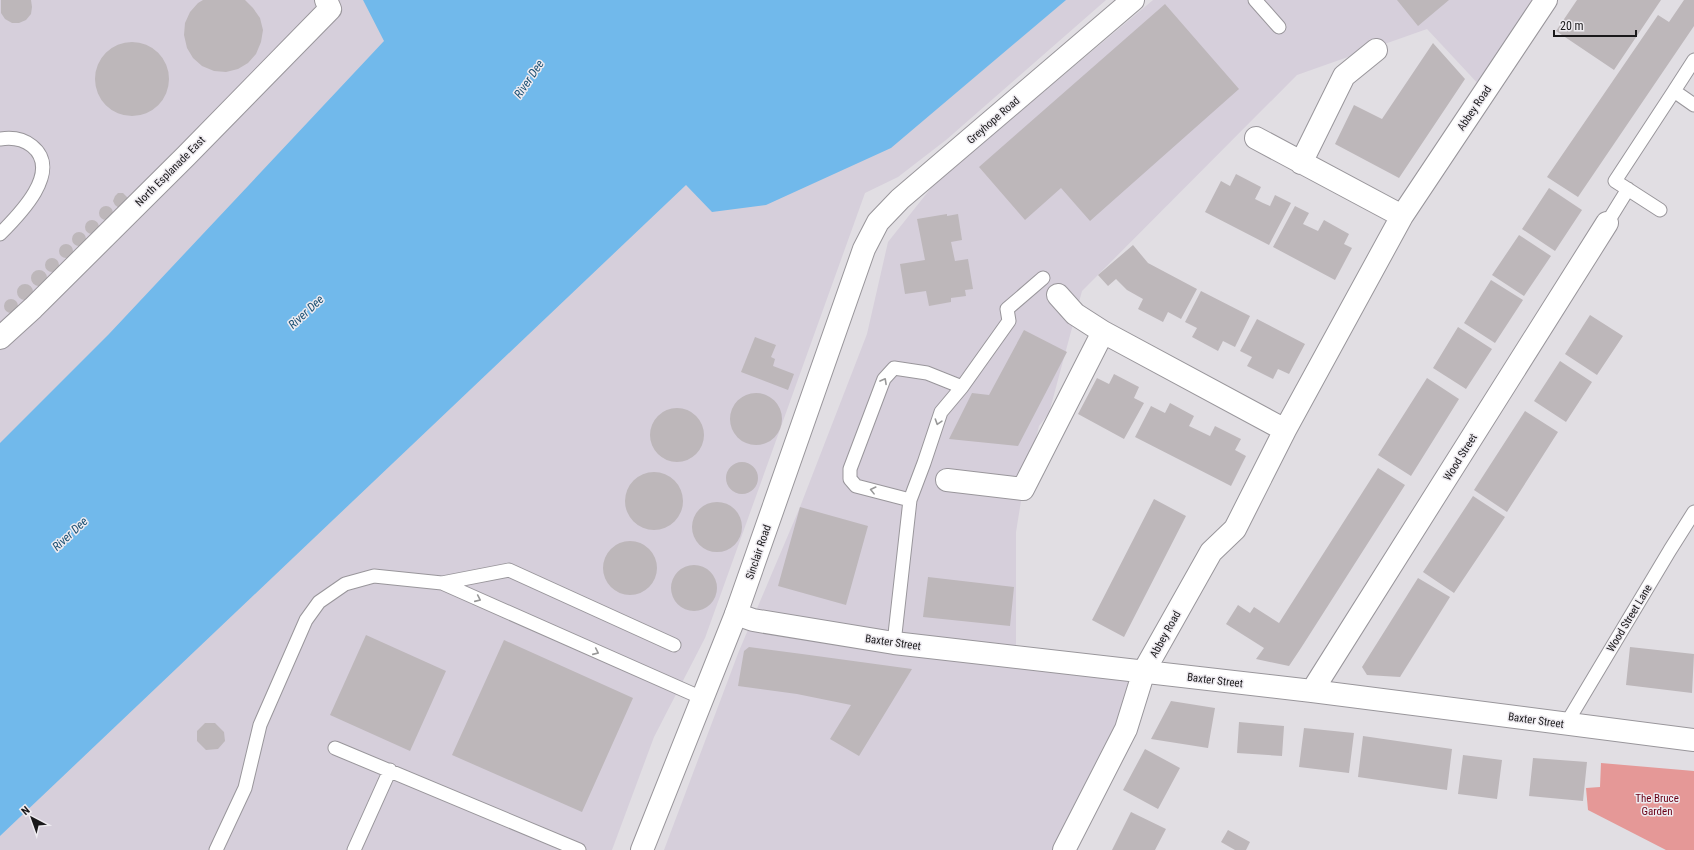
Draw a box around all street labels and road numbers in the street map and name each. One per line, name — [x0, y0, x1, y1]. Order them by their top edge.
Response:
street label: Abbey Road — [1455, 83, 1494, 133]
street label: Greyhope Road — [964, 94, 1022, 147]
street label: North Esplanade East — [133, 134, 208, 209]
street label: Wood Street — [1441, 431, 1480, 483]
street label: Sinclair Road — [743, 523, 774, 581]
street label: Wood Street Lane — [1604, 582, 1655, 654]
street label: Abbey Road — [1147, 609, 1184, 660]
street label: Baxter Street — [864, 632, 922, 653]
street label: Baxter Street — [1186, 671, 1244, 690]
street label: Baxter Street — [1507, 710, 1565, 731]

